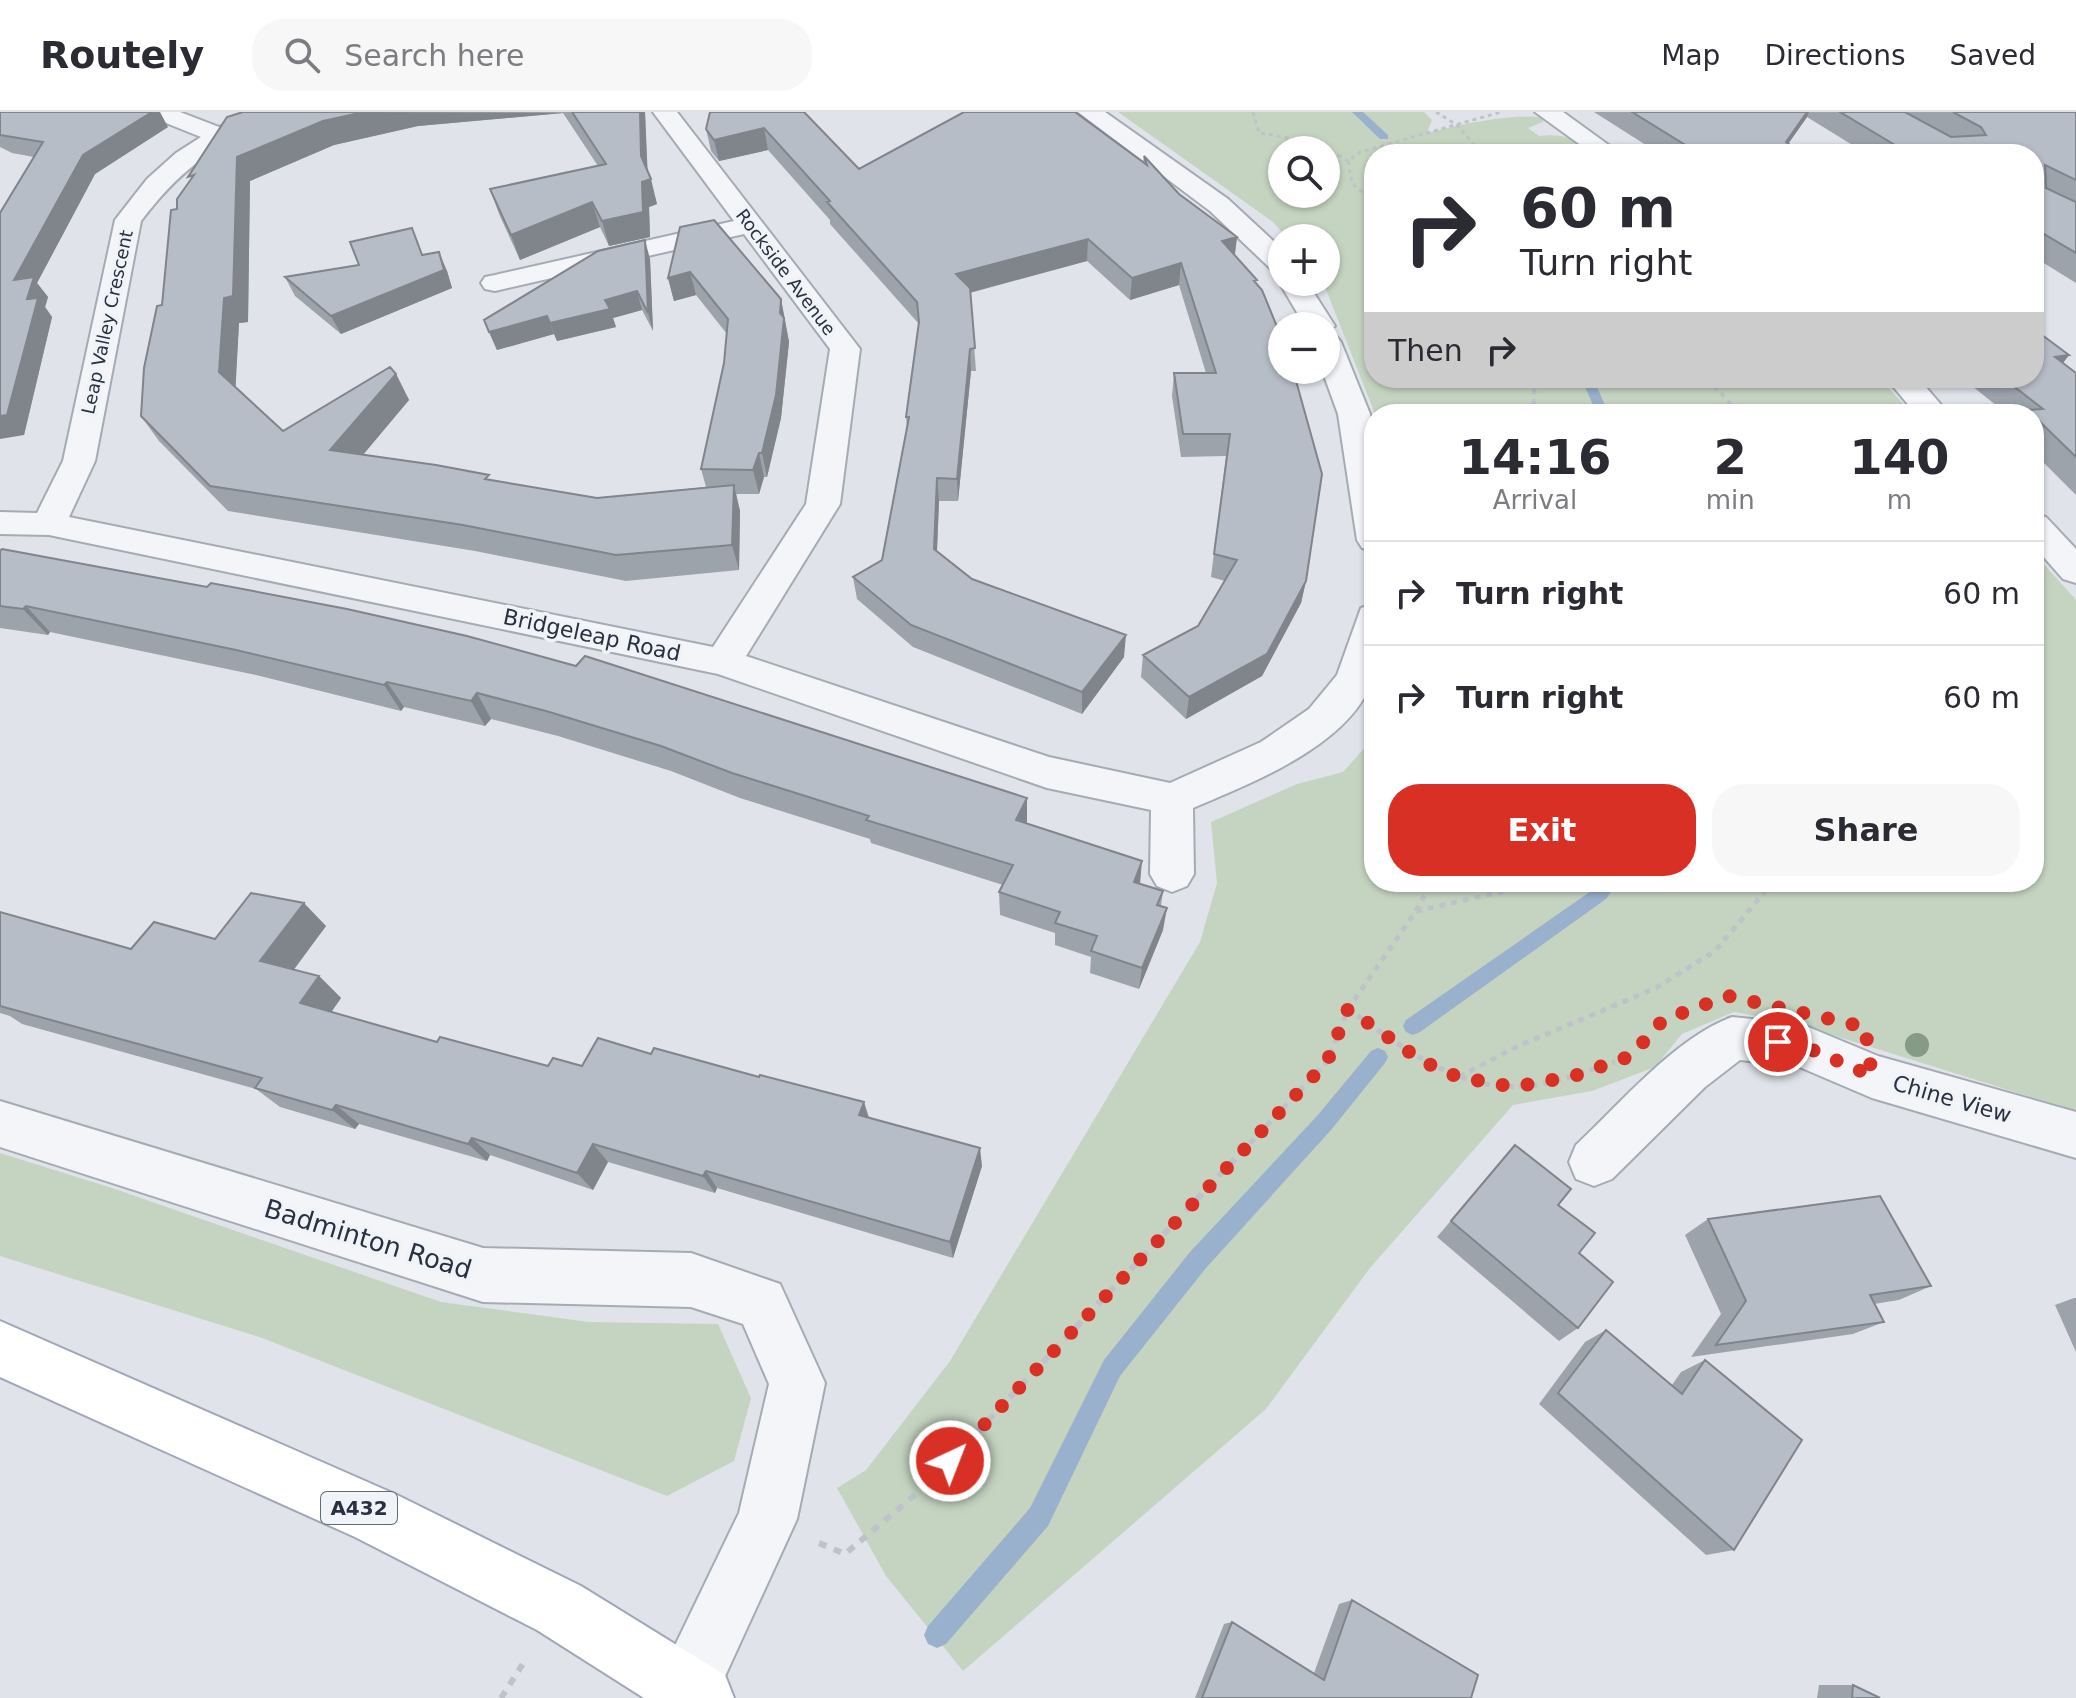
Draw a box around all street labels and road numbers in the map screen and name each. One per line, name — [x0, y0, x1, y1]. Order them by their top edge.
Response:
street label: Rockside Avenue — [732, 205, 840, 339]
street label: Leap Valley Crescent — [77, 228, 137, 416]
street label: Bridgeleap Road — [501, 604, 683, 666]
street label: Chine View — [1890, 1070, 2014, 1128]
street label: Badminton Road — [261, 1193, 475, 1285]
road number: A432 — [321, 1492, 397, 1524]

